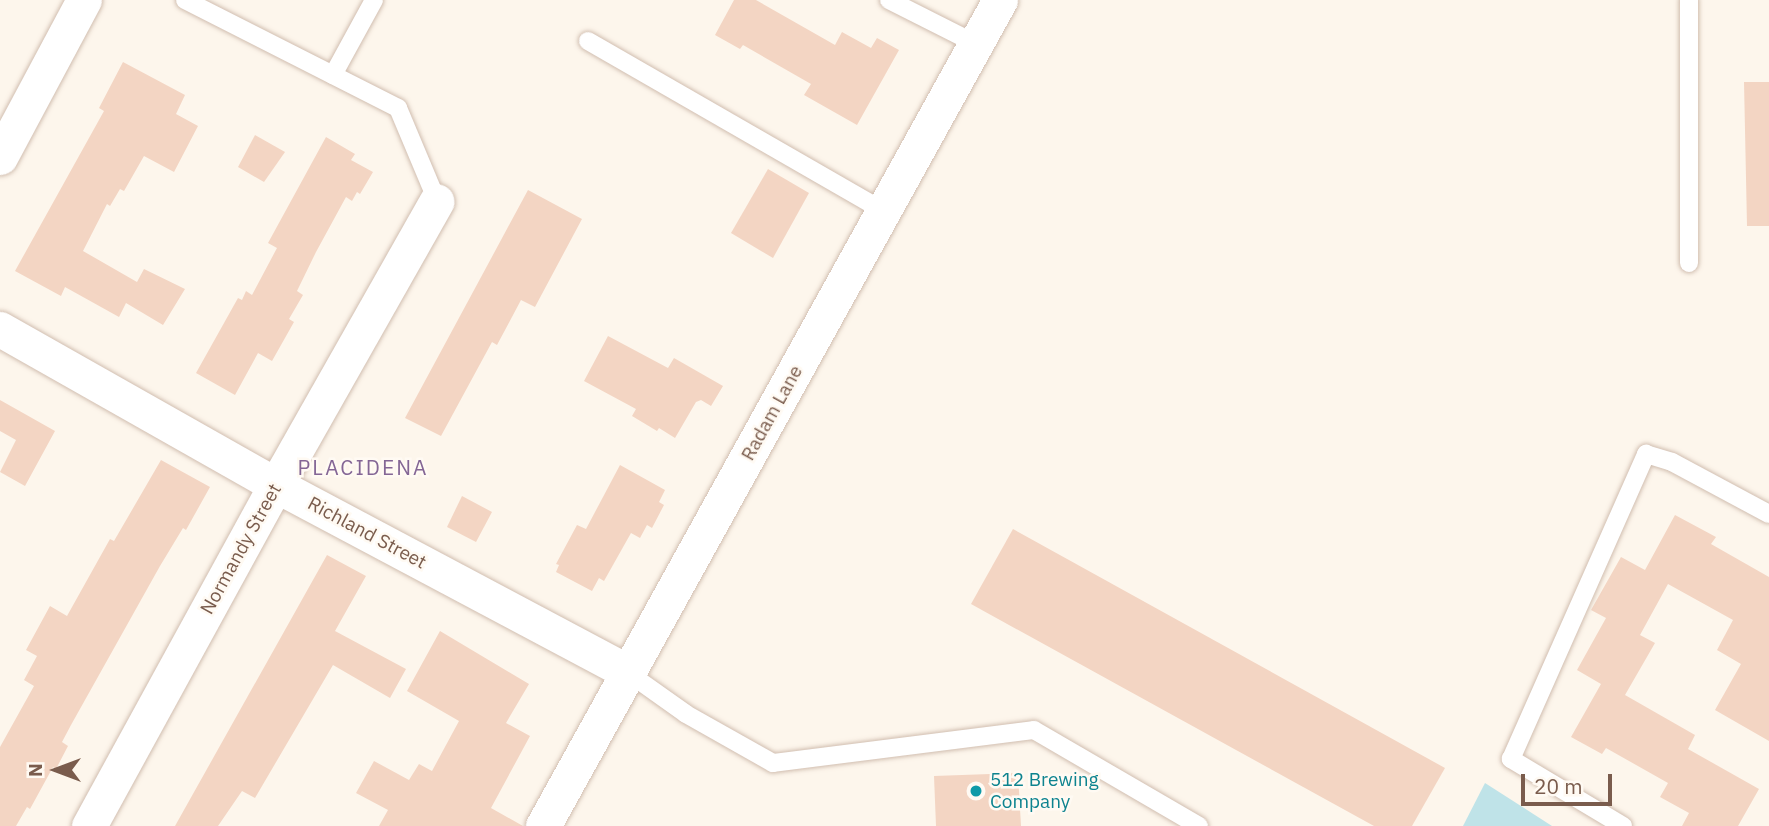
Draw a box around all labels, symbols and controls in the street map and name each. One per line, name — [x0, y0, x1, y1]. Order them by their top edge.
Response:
street label: Radam Lane — [737, 361, 807, 465]
district label: PLACIDENA — [299, 454, 427, 480]
street label: Normandy Street — [196, 480, 286, 618]
street label: Richland Street — [304, 492, 430, 574]
north arrow — [21, 735, 91, 805]
scale bar — [1524, 760, 1615, 804]
text: N — [23, 763, 47, 777]
place label: 512 Brewing Company — [990, 769, 1098, 813]
text: 20 m — [1534, 772, 1583, 800]
marker: 512 Brewing Company — [968, 783, 984, 799]

